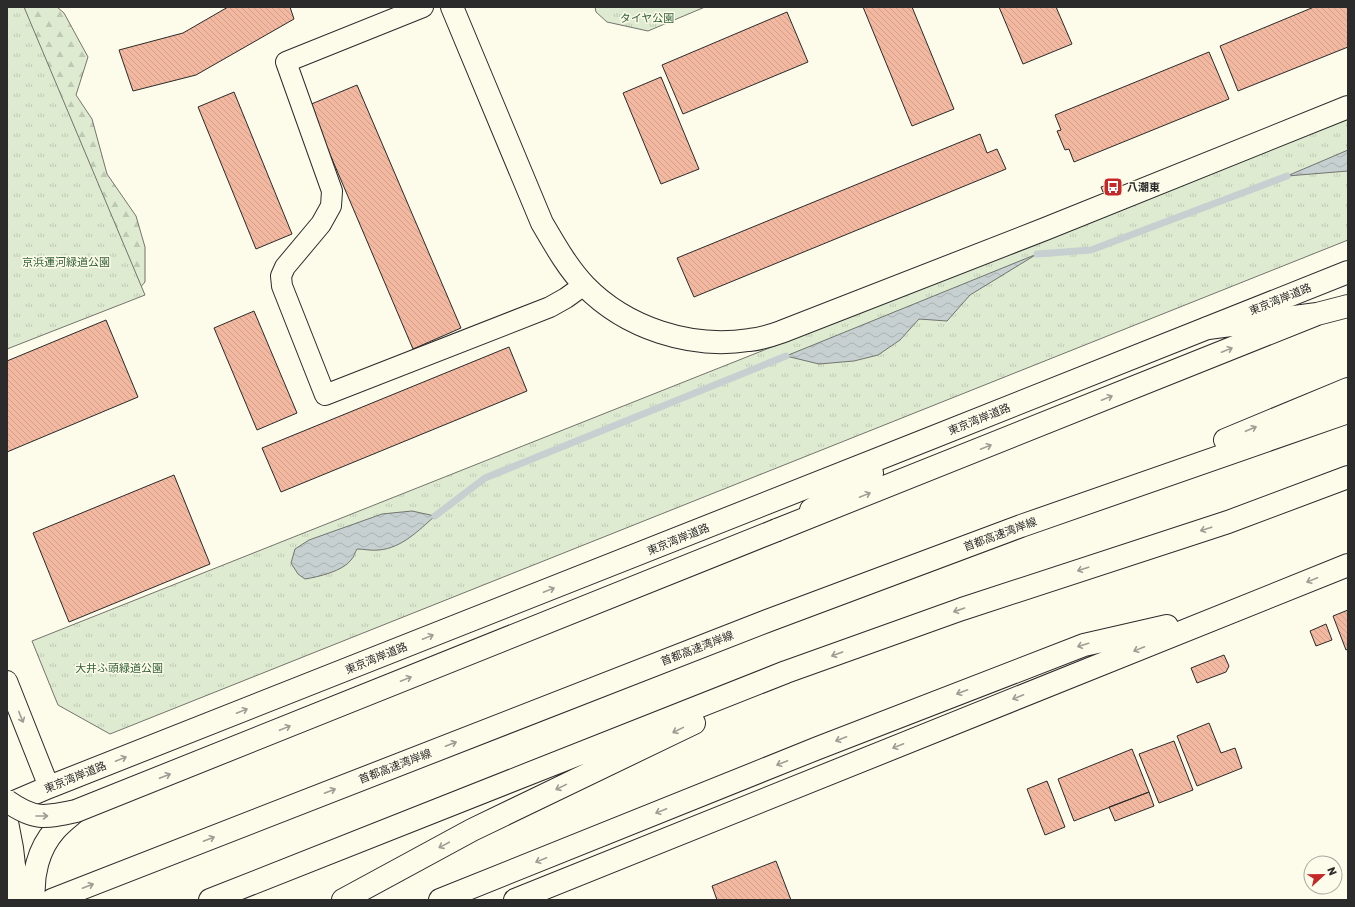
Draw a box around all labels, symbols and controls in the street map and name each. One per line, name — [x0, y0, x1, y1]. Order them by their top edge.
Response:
park label: タイヤ公園 — [620, 12, 674, 25]
bus stop icon: 八潮東 — [1102, 176, 1124, 198]
place label: 八潮東 — [1127, 181, 1160, 194]
park label: 京浜運河緑道公園 — [22, 256, 110, 269]
street label: 東京湾岸道路 — [1247, 281, 1313, 318]
one-way arrow — [1221, 345, 1233, 353]
one-way arrow — [1100, 394, 1112, 402]
street label: 東京湾岸道路 — [946, 401, 1012, 438]
one-way arrow — [1244, 425, 1256, 433]
one-way arrow — [980, 442, 992, 450]
one-way arrow — [859, 491, 871, 498]
street label: 首都高速湾岸線 — [962, 515, 1039, 554]
street label: 東京湾岸道路 — [645, 521, 711, 558]
one-way arrow — [1200, 526, 1213, 533]
one-way arrow — [1077, 566, 1089, 574]
one-way arrow — [1306, 576, 1318, 584]
one-way arrow — [542, 585, 554, 593]
one-way arrow — [953, 607, 966, 614]
street label: 首都高速湾岸線 — [659, 629, 735, 668]
one-way arrow — [421, 633, 433, 641]
street label: 東京湾岸道路 — [343, 640, 409, 677]
one-way arrow — [1077, 642, 1090, 649]
one-way arrow — [1134, 646, 1146, 653]
one-way arrow — [831, 650, 843, 658]
park label: 大井ふ頭緑道公園 — [75, 662, 163, 675]
one-way arrow — [399, 675, 411, 682]
one-way arrow — [957, 689, 969, 697]
one-way arrow — [1013, 694, 1025, 702]
one-way arrow — [235, 707, 247, 714]
one-way arrow — [18, 710, 26, 722]
one-way arrow — [279, 723, 291, 731]
one-way arrow — [672, 727, 684, 734]
one-way arrow — [836, 736, 848, 744]
one-way arrow — [445, 740, 457, 748]
one-way arrow — [892, 742, 904, 750]
street label: 首都高速湾岸線 — [357, 747, 433, 786]
one-way arrow — [114, 754, 126, 762]
street label: 東京湾岸道路 — [42, 759, 108, 796]
one-way arrow — [776, 760, 788, 767]
one-way arrow — [158, 772, 170, 780]
one-way arrow — [555, 784, 567, 791]
one-way arrow — [324, 787, 336, 795]
one-way arrow — [656, 808, 668, 816]
one-way arrow — [35, 812, 48, 820]
one-way arrow — [203, 834, 215, 842]
one-way arrow — [439, 842, 451, 850]
north arrow — [1303, 855, 1343, 895]
one-way arrow — [535, 856, 547, 864]
text: N — [1324, 865, 1339, 878]
one-way arrow — [81, 881, 93, 889]

